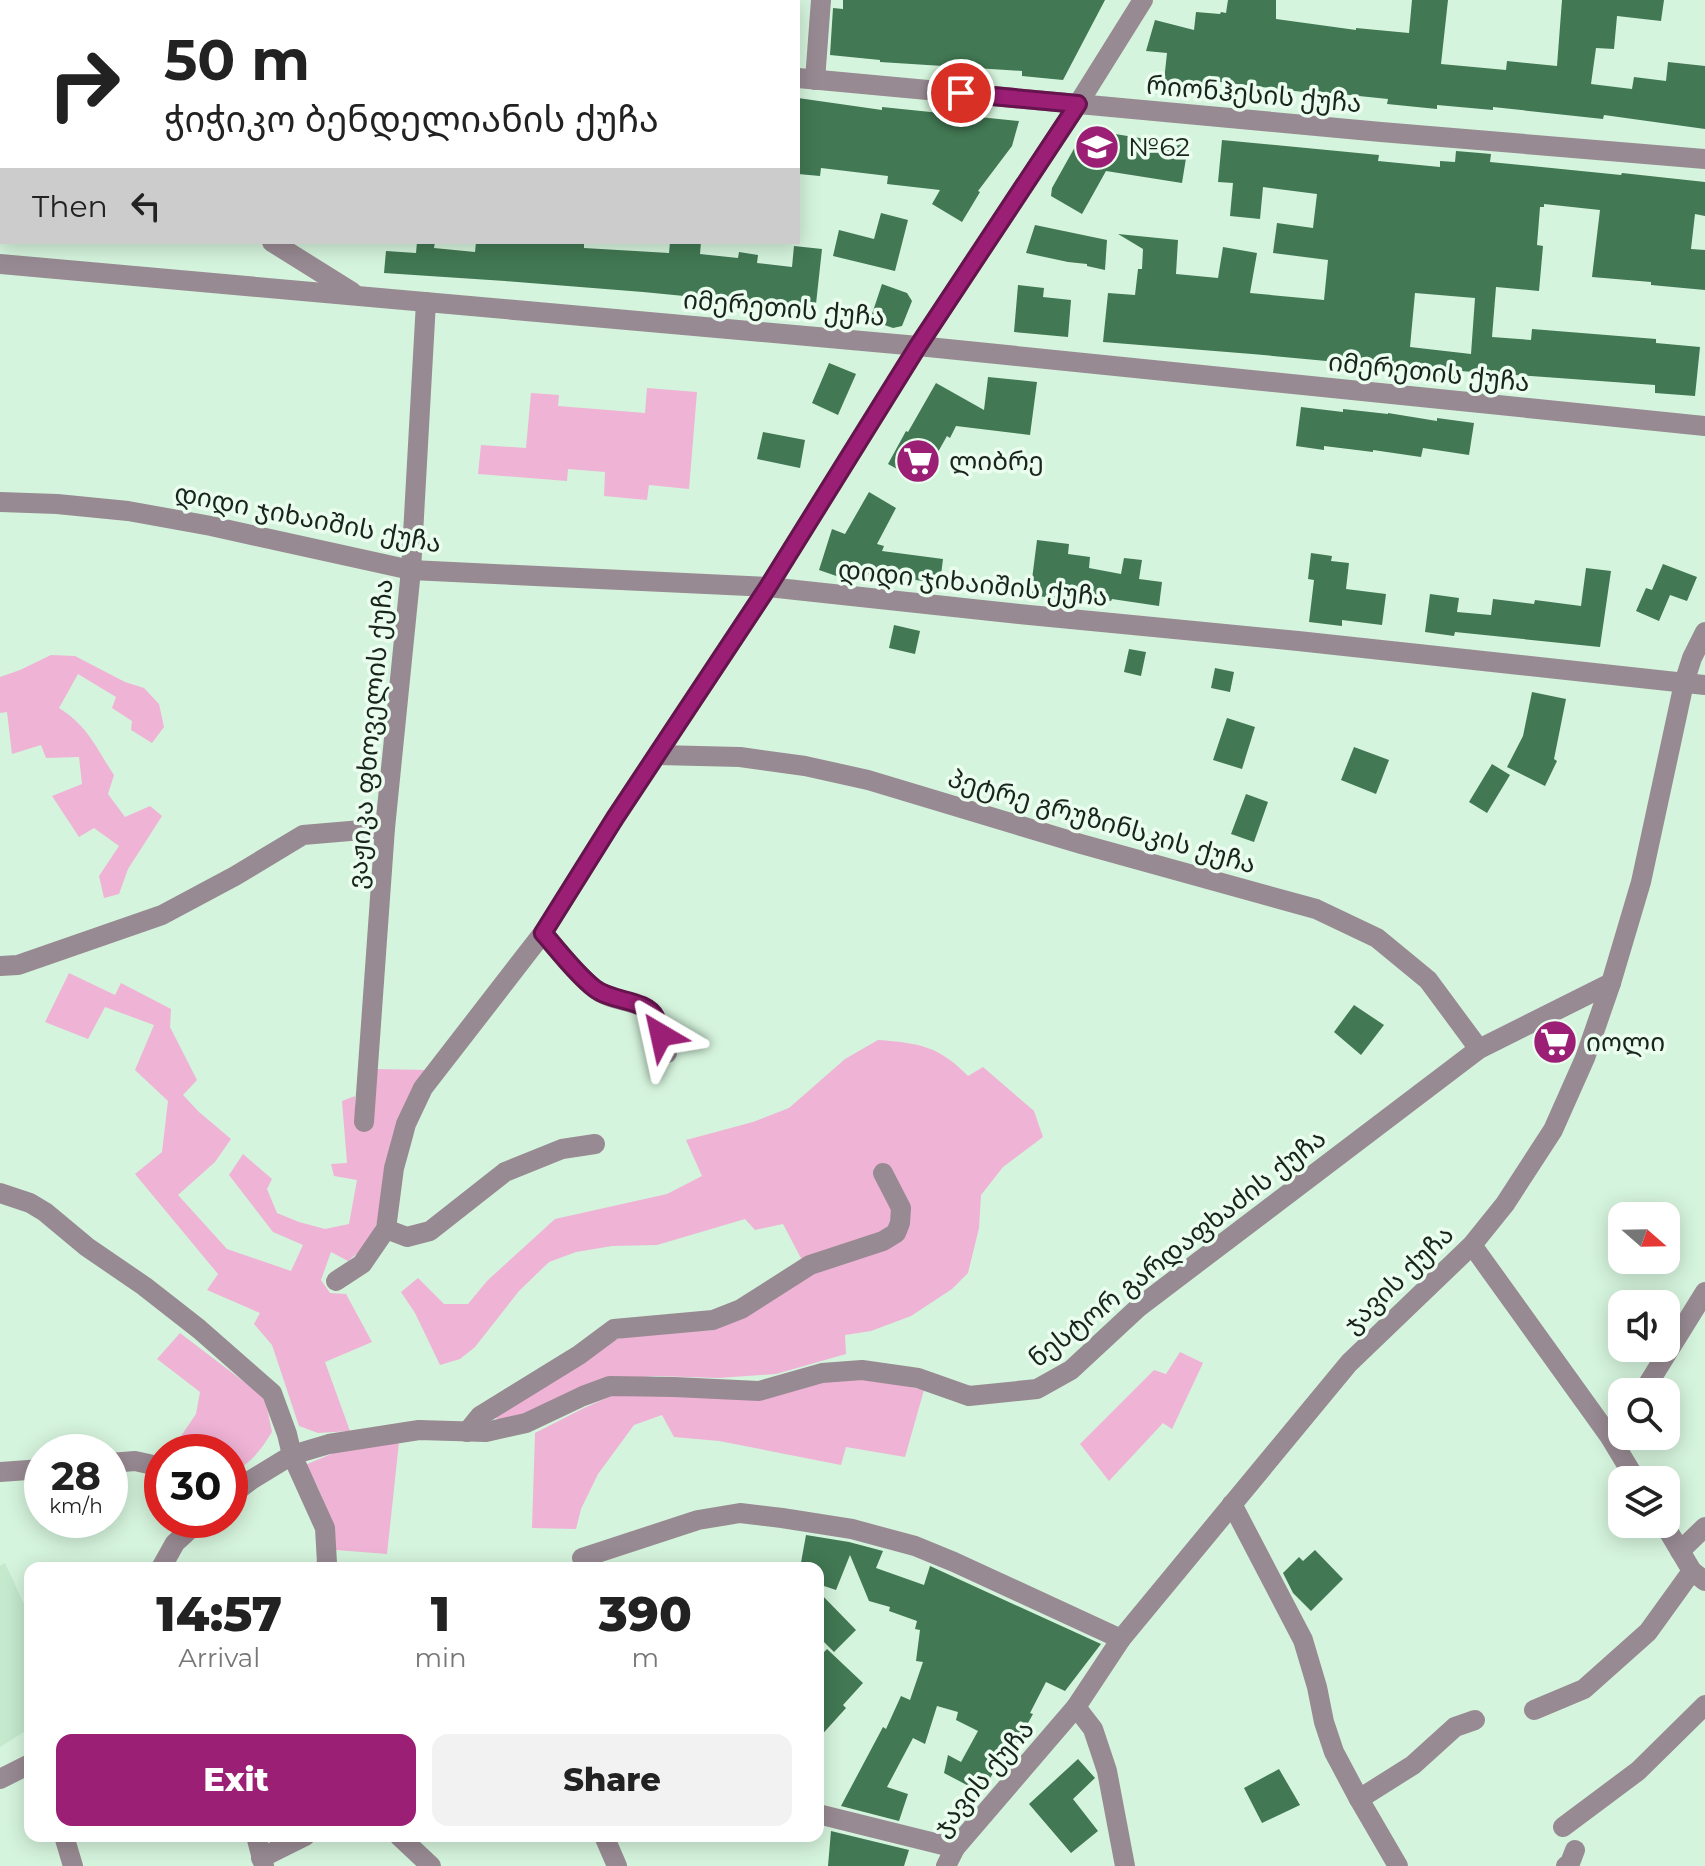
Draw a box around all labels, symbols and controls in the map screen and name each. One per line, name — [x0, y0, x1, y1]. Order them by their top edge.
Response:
text: 50 m — [164, 26, 310, 94]
icon: right — [32, 32, 136, 136]
pin — [927, 59, 995, 127]
street label: რიონჰესის ქუჩა — [1145, 69, 1363, 119]
icon: arrive — [939, 71, 983, 115]
text: ჭიჭიკო ბენდელიანის ქუჩა — [164, 97, 659, 141]
school or university icon: №62 — [1073, 123, 1121, 171]
place label: №62 — [1128, 131, 1190, 163]
icon: left — [124, 184, 168, 228]
text: Then — [32, 188, 108, 225]
street label: იმერეთის ქუჩა — [682, 283, 886, 333]
street label: იმერეთის ქუჩა — [1327, 346, 1531, 398]
supermarket icon: ლიბრე — [894, 437, 942, 485]
place label: ლიბრე — [949, 445, 1044, 477]
street label: დიდი ჯიხაიშის ქუჩა — [172, 476, 444, 560]
street label: დიდი ჯიხაიშის ქუჩა — [837, 553, 1109, 613]
street label: ვაჟიკა ფხოველის ქუჩა — [340, 578, 400, 890]
street label: პეტრე გრუზინსკის ქუჩა — [944, 762, 1260, 880]
position arrow — [619, 993, 703, 1077]
supermarket icon: იოლი — [1531, 1018, 1579, 1066]
place label: იოლი — [1586, 1026, 1665, 1058]
street label: ნესტორ გარდაფხაძის ქუჩა — [1022, 1122, 1332, 1374]
north arrow — [1608, 1202, 1680, 1274]
map controls — [1608, 1202, 1680, 1538]
street label: ჯავის ქუჩა — [1336, 1218, 1460, 1340]
button: sound — [1608, 1290, 1680, 1362]
button: search — [1608, 1378, 1680, 1450]
speed limit sign: 30 — [144, 1434, 248, 1538]
text: 28 — [51, 1451, 101, 1500]
button: layers — [1608, 1466, 1680, 1538]
text: km/h — [49, 1494, 103, 1518]
text: 14:57 — [156, 1585, 282, 1643]
text: 1 — [431, 1585, 450, 1643]
text: 390 — [599, 1585, 692, 1643]
text: Arrival — [178, 1642, 260, 1674]
text: min — [414, 1642, 467, 1674]
text: m — [631, 1642, 659, 1674]
street label: ჯავის ქუჩა — [925, 1713, 1041, 1843]
button: Exit — [56, 1734, 416, 1826]
button: Share — [432, 1734, 792, 1826]

